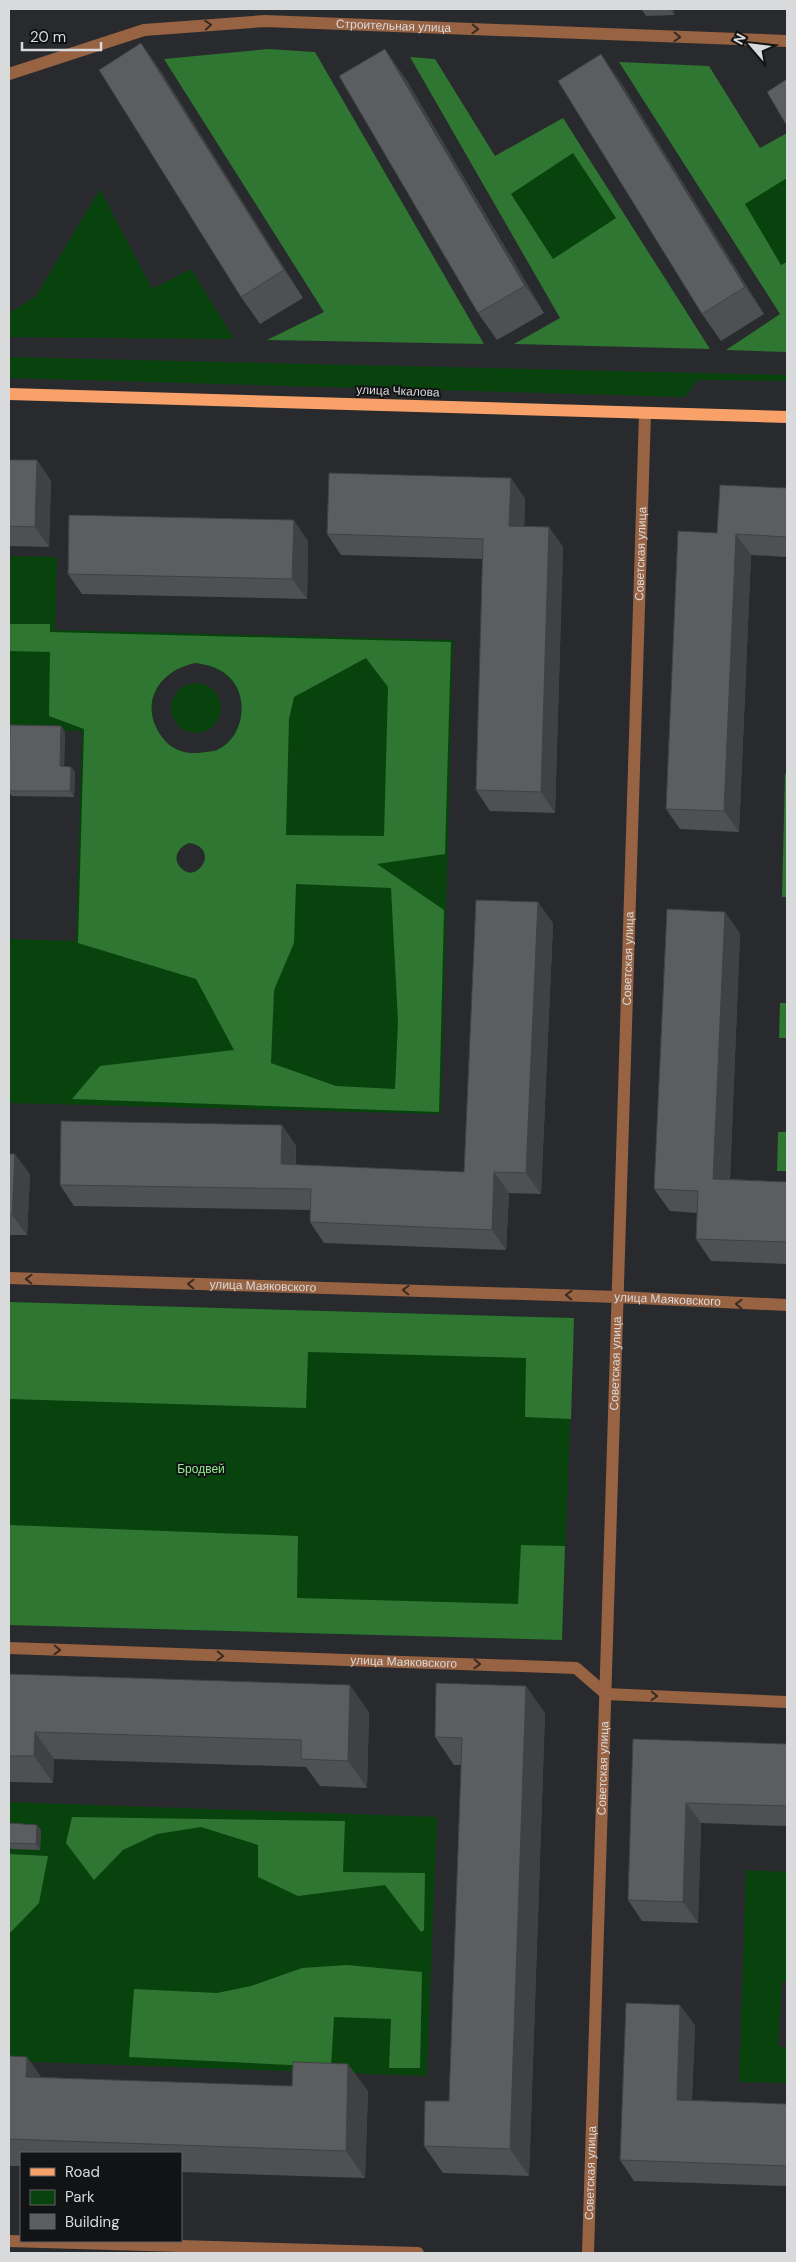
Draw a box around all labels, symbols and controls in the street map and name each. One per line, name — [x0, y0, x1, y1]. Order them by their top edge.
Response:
street label: Строительная улица — [336, 16, 452, 36]
scale bar — [22, 20, 101, 52]
one-way arrow — [204, 20, 212, 31]
north arrow — [726, 20, 776, 70]
one-way arrow — [472, 24, 479, 34]
text: 20 m — [30, 27, 66, 47]
text: N — [729, 30, 750, 48]
one-way arrow — [674, 32, 682, 43]
street label: улица Чкалова — [356, 382, 440, 400]
street label: Советская улица — [631, 506, 650, 601]
street label: Советская улица — [619, 911, 638, 1006]
one-way arrow — [25, 1273, 33, 1284]
street label: улица Маяковского — [209, 1276, 317, 1296]
one-way arrow — [187, 1278, 195, 1289]
one-way arrow — [402, 1285, 410, 1296]
street label: улица Маяковского — [614, 1289, 722, 1310]
one-way arrow — [564, 1290, 572, 1301]
one-way arrow — [734, 1298, 742, 1309]
street label: Советская улица — [606, 1316, 625, 1411]
park label: Бродвей — [177, 1461, 225, 1477]
one-way arrow — [54, 1645, 62, 1655]
one-way arrow — [216, 1650, 224, 1661]
street label: улица Маяковского — [350, 1652, 458, 1672]
one-way arrow — [473, 1659, 481, 1670]
one-way arrow — [651, 1691, 659, 1702]
street label: Советская улица — [594, 1721, 612, 1816]
street label: Советская улица — [581, 2125, 600, 2220]
legend — [20, 2152, 182, 2242]
text: Road — [65, 2162, 100, 2182]
text: Park — [65, 2187, 95, 2207]
text: Building — [65, 2212, 120, 2232]

